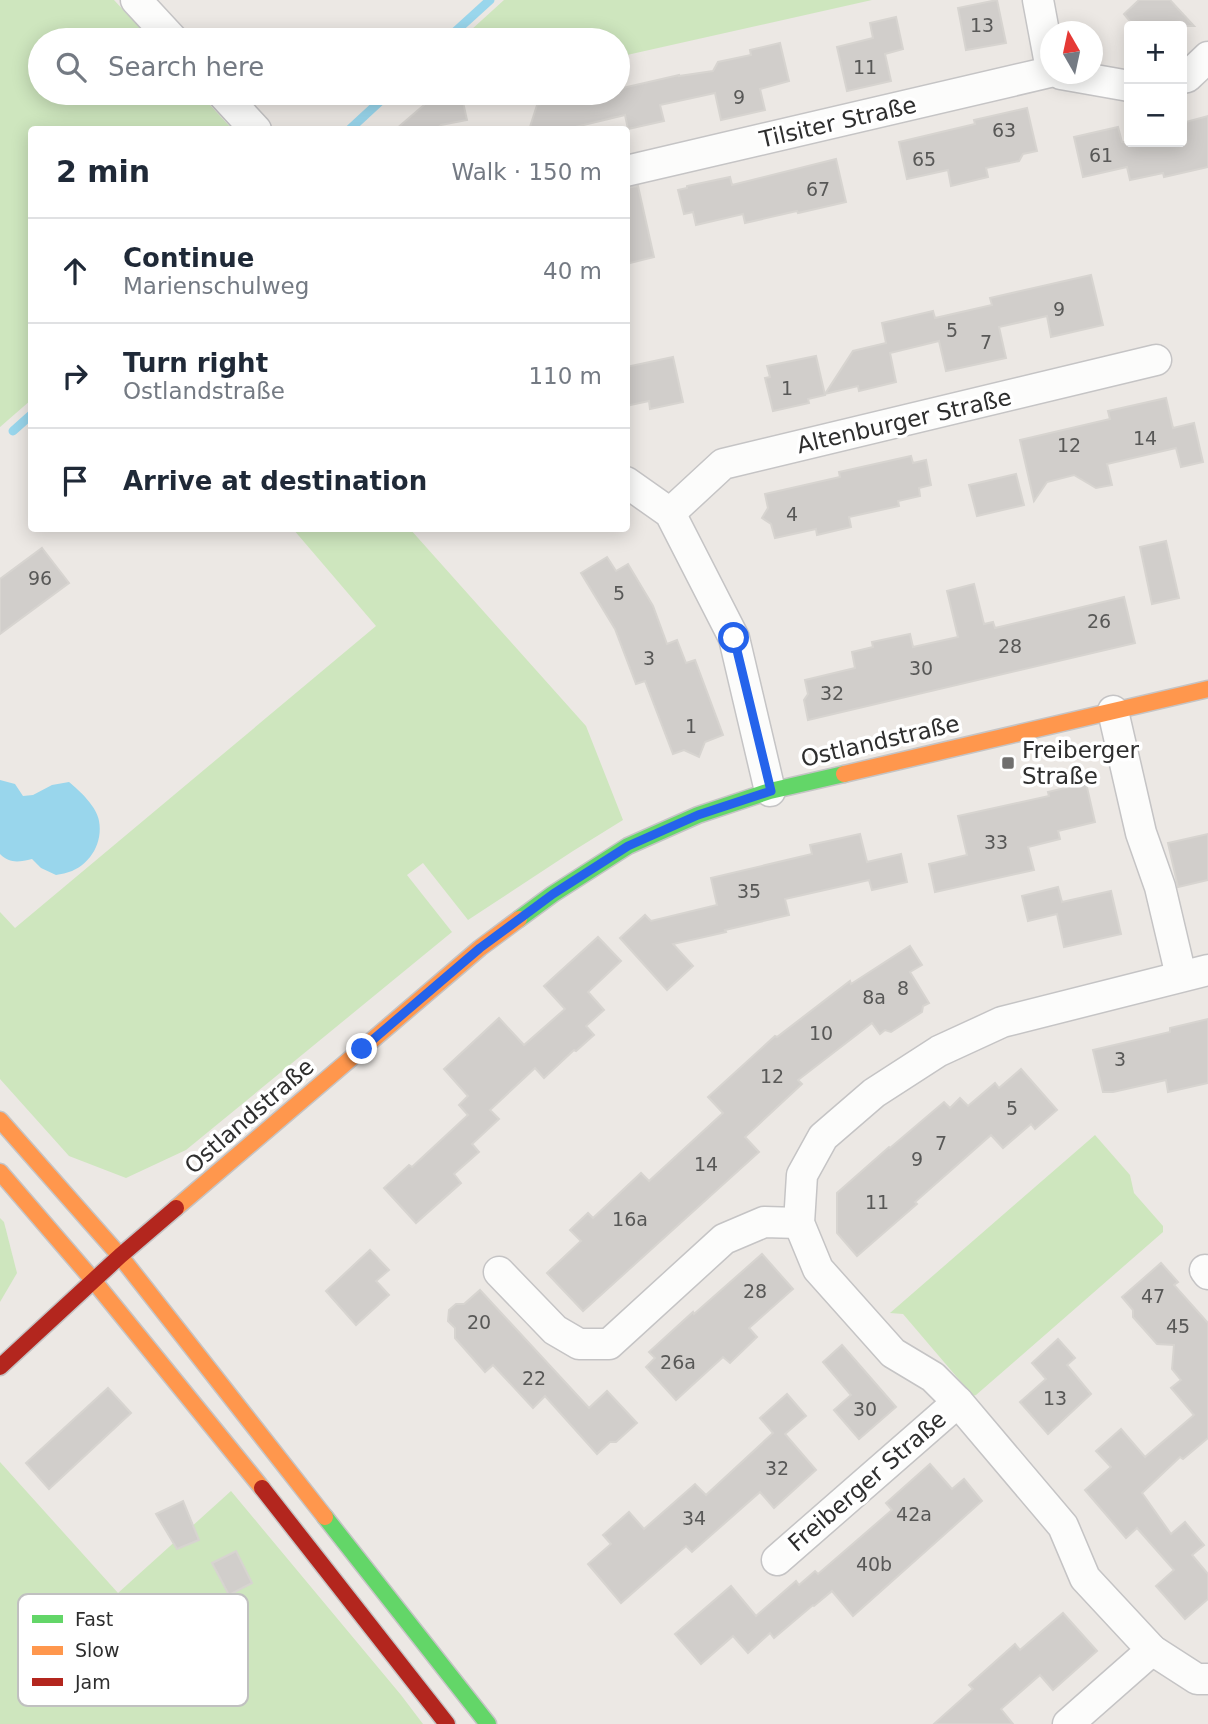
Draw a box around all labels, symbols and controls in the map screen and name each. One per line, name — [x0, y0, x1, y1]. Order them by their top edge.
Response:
house number: 13 — [970, 14, 994, 36]
north arrow — [1040, 21, 1103, 84]
map controls — [1124, 21, 1187, 147]
button: + — [1124, 21, 1187, 84]
search box — [28, 28, 630, 105]
icon: search — [52, 48, 90, 86]
text: Search here — [108, 52, 264, 82]
house number: 11 — [853, 56, 877, 78]
button: − — [1124, 84, 1187, 147]
house number: 9 — [733, 86, 745, 108]
street label: Tilsiter Straße — [756, 91, 919, 153]
house number: 63 — [992, 119, 1016, 141]
house number: 61 — [1089, 144, 1113, 166]
house number: 65 — [912, 148, 936, 170]
text: 2 min — [56, 154, 150, 189]
text: Walk · 150 m — [451, 159, 602, 185]
house number: 67 — [806, 178, 830, 200]
text: Continue — [123, 243, 254, 273]
icon: ahead — [56, 252, 94, 290]
text: 40 m — [543, 258, 602, 284]
text: Marienschulweg — [123, 273, 309, 299]
house number: 9 — [1053, 298, 1065, 320]
house number: 5 — [946, 319, 958, 341]
house number: 7 — [980, 331, 992, 353]
text: Turn right — [123, 348, 268, 378]
icon: right — [56, 357, 94, 395]
text: 110 m — [528, 363, 602, 389]
house number: 1 — [781, 377, 793, 399]
text: Ostlandstraße — [123, 378, 285, 404]
street label: Altenburger Straße — [794, 384, 1014, 458]
house number: 14 — [1133, 427, 1157, 449]
house number: 12 — [1057, 434, 1081, 456]
icon: arrive — [56, 462, 94, 500]
text: Arrive at destination — [123, 466, 427, 496]
house number: 4 — [786, 503, 798, 525]
house number: 96 — [28, 567, 52, 589]
house number: 5 — [613, 582, 625, 604]
house number: 26 — [1087, 610, 1111, 632]
route start — [718, 622, 749, 653]
house number: 28 — [998, 635, 1022, 657]
house number: 3 — [643, 647, 655, 669]
house number: 30 — [909, 657, 933, 679]
house number: 32 — [820, 682, 844, 704]
street label: Ostlandstraße — [798, 710, 962, 772]
house number: 1 — [685, 715, 697, 737]
place label: Freiberger Straße — [1022, 737, 1140, 789]
marker: Freiberger Straße — [1000, 755, 1016, 771]
house number: 33 — [984, 831, 1008, 853]
house number: 35 — [737, 880, 761, 902]
house number: 8 — [897, 977, 909, 999]
house number: 8a — [862, 986, 886, 1008]
house number: 10 — [809, 1022, 833, 1044]
route end — [346, 1033, 377, 1064]
house number: 3 — [1114, 1048, 1126, 1070]
street label: Ostlandstraße — [179, 1053, 319, 1179]
house number: 12 — [760, 1065, 784, 1087]
house number: 5 — [1006, 1097, 1018, 1119]
house number: 7 — [935, 1132, 947, 1154]
house number: 9 — [911, 1148, 923, 1170]
house number: 14 — [694, 1153, 718, 1175]
house number: 11 — [865, 1191, 889, 1213]
house number: 16a — [612, 1208, 648, 1230]
house number: 28 — [743, 1280, 767, 1302]
house number: 47 — [1141, 1285, 1165, 1307]
house number: 20 — [467, 1311, 491, 1333]
house number: 45 — [1166, 1315, 1190, 1337]
house number: 26a — [660, 1351, 696, 1373]
house number: 22 — [522, 1367, 546, 1389]
house number: 13 — [1043, 1387, 1067, 1409]
house number: 30 — [853, 1398, 877, 1420]
street label: Freiberger Straße — [783, 1406, 951, 1556]
house number: 32 — [765, 1457, 789, 1479]
house number: 42a — [896, 1503, 932, 1525]
house number: 34 — [682, 1507, 706, 1529]
house number: 40b — [856, 1553, 892, 1575]
legend — [18, 1594, 248, 1706]
text: Fast — [75, 1608, 113, 1630]
text: Slow — [75, 1639, 120, 1661]
text: Jam — [74, 1671, 111, 1693]

